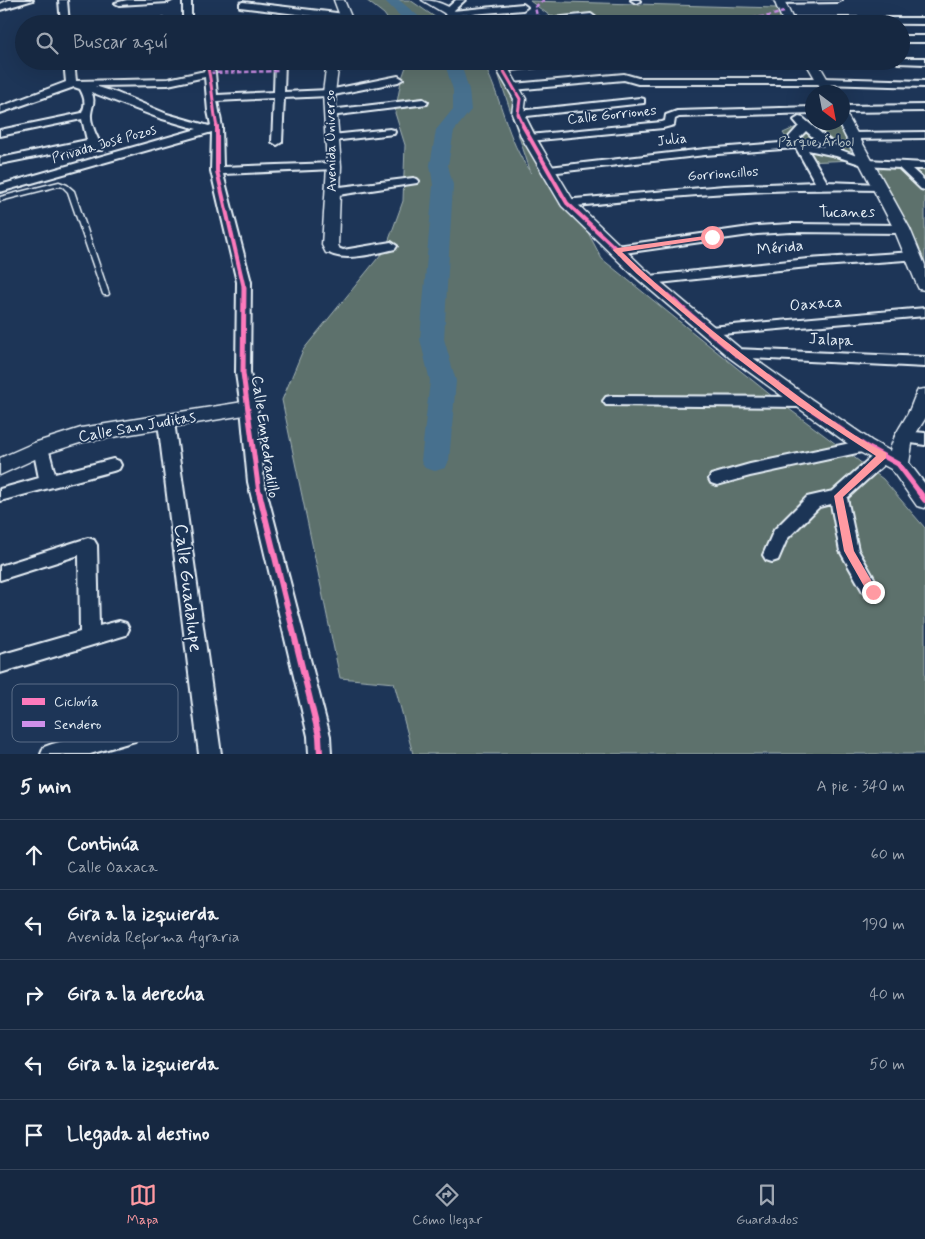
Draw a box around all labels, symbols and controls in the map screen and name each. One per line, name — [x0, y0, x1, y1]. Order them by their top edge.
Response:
search box — [15, 15, 910, 70]
icon: search — [33, 29, 61, 57]
text: Buscar aquí — [73, 30, 168, 55]
north arrow — [805, 85, 850, 130]
street label: Avenida Universo — [321, 90, 341, 192]
street label: Calle Gorriones — [566, 101, 658, 129]
street label: Privada José Pozos — [50, 120, 159, 168]
street label: Julia — [656, 129, 688, 151]
park label: Parque Árbol — [778, 133, 854, 151]
street label: Gorrioncillos — [687, 163, 759, 185]
street label: Tucanes — [819, 202, 875, 223]
route start — [701, 226, 724, 249]
street label: Mérida — [756, 235, 805, 261]
street label: Oaxaca — [789, 291, 843, 317]
street label: Jalapa — [808, 328, 854, 352]
street label: Calle Empedradillo — [246, 374, 284, 500]
street label: Calle San Juditas — [77, 406, 197, 448]
street label: Calle Guadalupe — [168, 522, 208, 654]
route end — [862, 581, 885, 604]
legend — [12, 684, 178, 742]
text: Ciclovía — [54, 693, 98, 711]
text: Sendero — [54, 716, 101, 734]
text: 5 min — [20, 773, 72, 801]
text: A pie · 340 m — [817, 776, 905, 797]
text: Continúa — [67, 832, 139, 857]
icon: ahead — [20, 841, 48, 869]
text: 60 m — [871, 844, 905, 865]
text: Calle Oaxaca — [67, 857, 158, 878]
text: Gira a la izquierda — [67, 902, 218, 927]
icon: left — [20, 911, 48, 939]
text: 190 m — [862, 914, 905, 935]
text: Avenida Reforma Agraria — [67, 927, 240, 948]
icon: right — [20, 981, 48, 1009]
text: Gira a la derecha — [67, 982, 205, 1007]
text: 40 m — [869, 984, 905, 1005]
icon: left — [20, 1051, 48, 1079]
text: Gira a la izquierda — [67, 1052, 218, 1077]
text: 50 m — [869, 1054, 905, 1075]
icon: arrive — [20, 1121, 48, 1149]
text: Llegada al destino — [67, 1122, 209, 1147]
tab: Mapa — [127, 1181, 159, 1229]
tab: Cómo llegar — [412, 1181, 482, 1229]
tab: Guardados — [736, 1181, 798, 1229]

